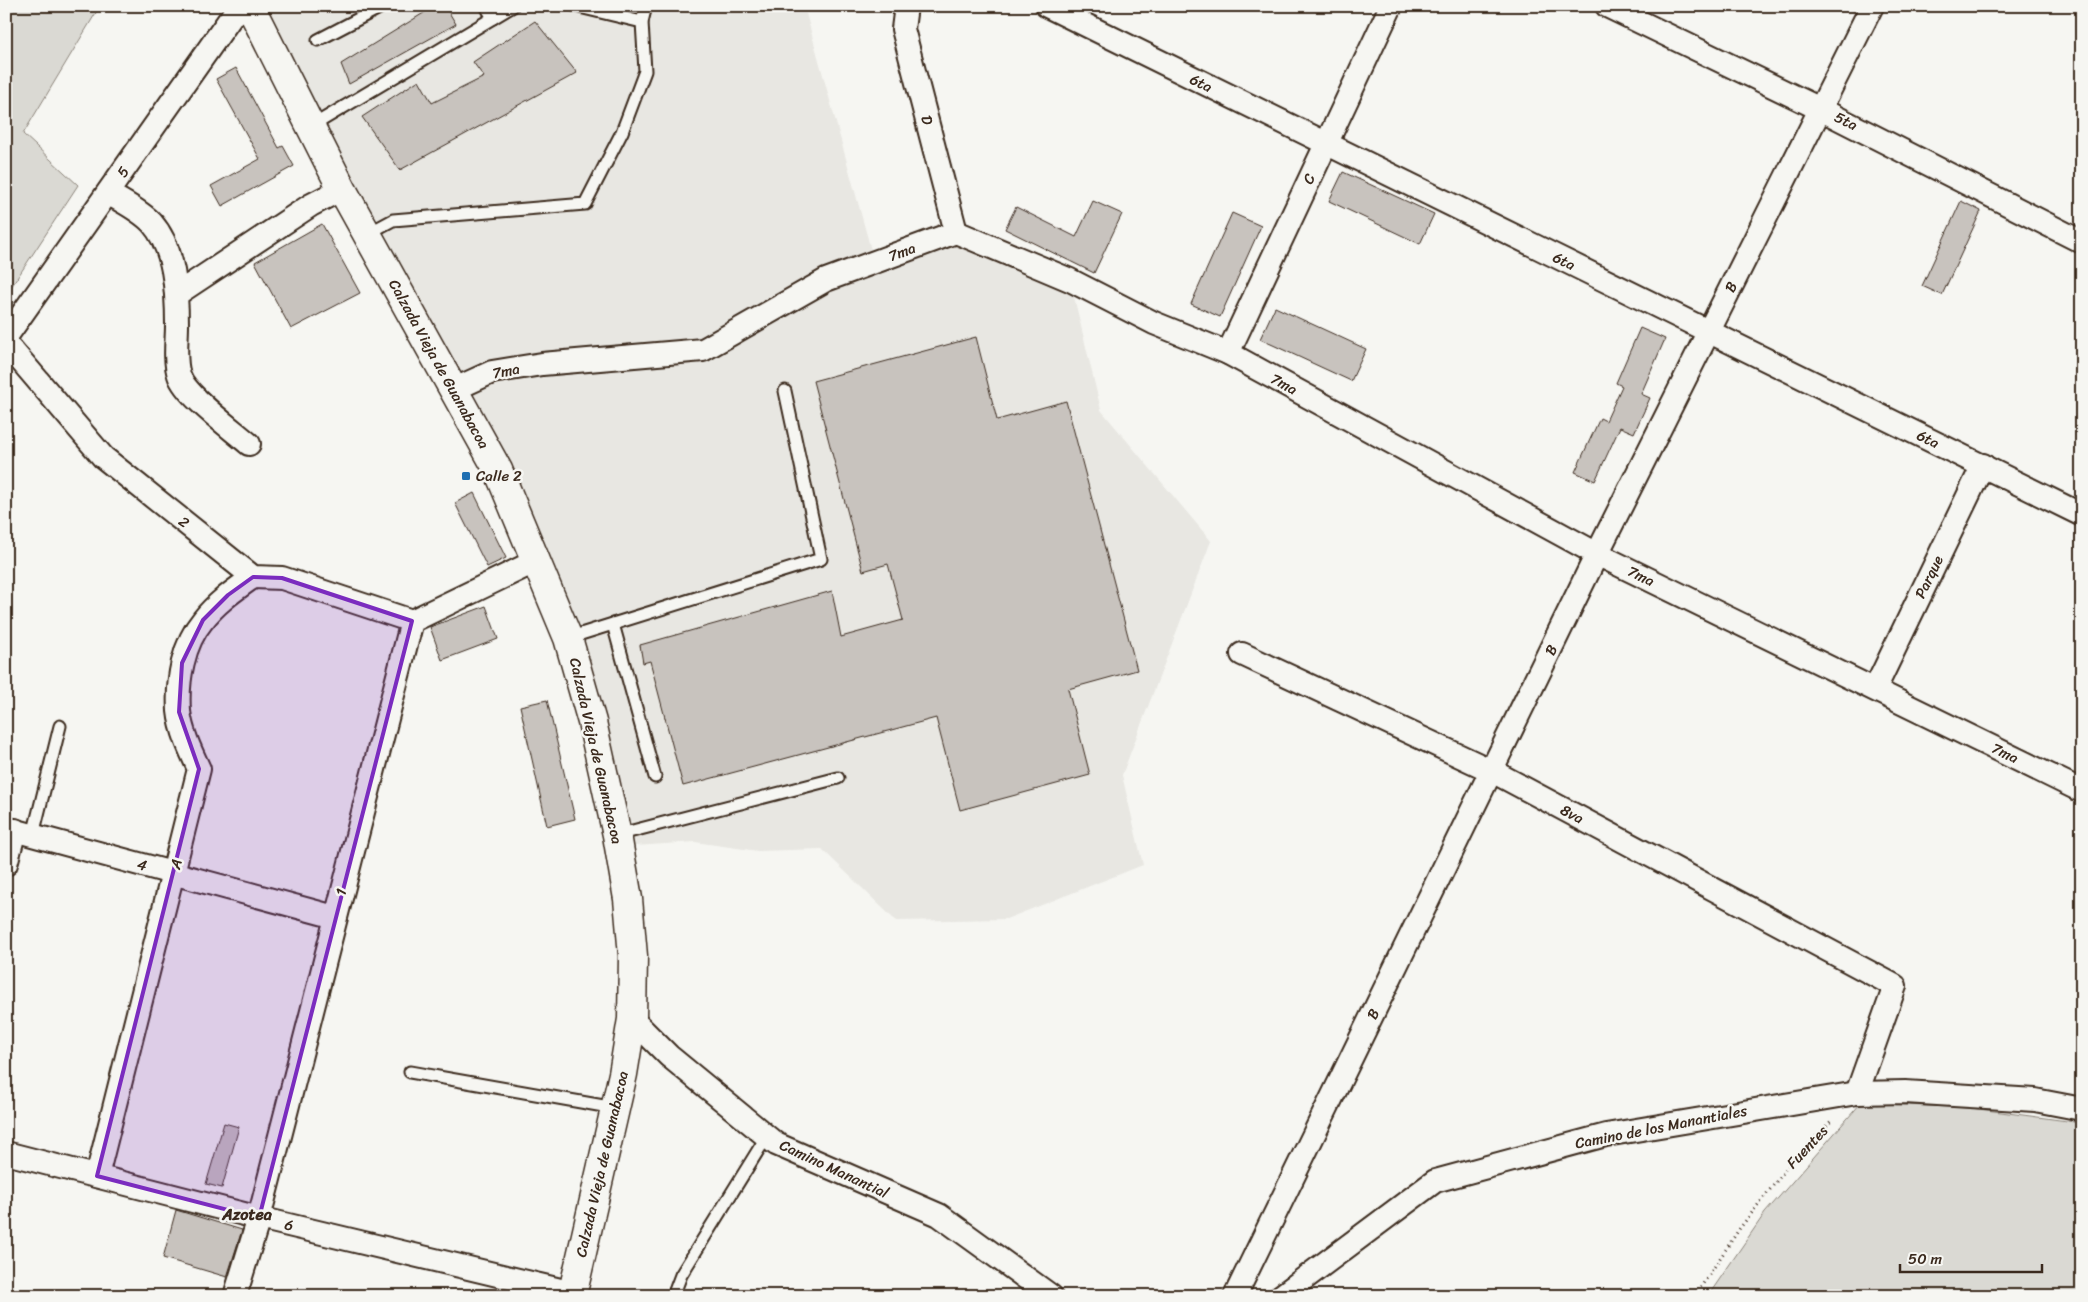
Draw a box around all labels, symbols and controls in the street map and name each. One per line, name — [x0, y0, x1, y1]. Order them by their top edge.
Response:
street label: 6ta — [1185, 66, 1217, 100]
street label: 5ta — [1830, 104, 1863, 138]
street label: D — [913, 112, 941, 128]
street label: 5 — [110, 161, 136, 183]
street label: C — [1295, 169, 1323, 189]
street label: 7ma — [885, 235, 920, 269]
street label: 6ta — [1548, 244, 1580, 278]
street label: Calzada Vieja de Guanabacoa — [381, 274, 497, 454]
street label: B — [1717, 276, 1745, 297]
street label: 7ma — [490, 356, 522, 386]
street label: 7ma — [1266, 366, 1303, 402]
street label: 6ta — [1912, 422, 1944, 456]
place label: Calle 2 — [476, 463, 522, 489]
marker: Calle 2 — [460, 470, 472, 482]
street label: 2 — [172, 509, 196, 535]
street label: Parque — [1907, 551, 1951, 603]
street label: 7ma — [1623, 558, 1660, 594]
street label: B — [1537, 640, 1565, 660]
street label: Calzada Vieja de Guanabacoa — [562, 655, 630, 847]
street label: 7ma — [1987, 735, 2024, 771]
street label: 8va — [1555, 797, 1589, 831]
street label: 4 — [134, 851, 150, 879]
street label: A — [162, 856, 190, 873]
street label: 1 — [328, 886, 354, 898]
street label: B — [1359, 1004, 1387, 1024]
street label: Calzada Vieja de Guanabacoa — [568, 1068, 636, 1260]
street label: Camino de los Manantiales — [1573, 1098, 1749, 1156]
street label: Fuentes — [1780, 1119, 1835, 1175]
street label: Camino Manantial — [775, 1132, 894, 1206]
district label: Azotea — [221, 1200, 273, 1229]
street label: 6 — [282, 1211, 296, 1239]
scale bar — [1900, 1242, 2043, 1274]
text: 50 m — [1908, 1246, 1943, 1272]

